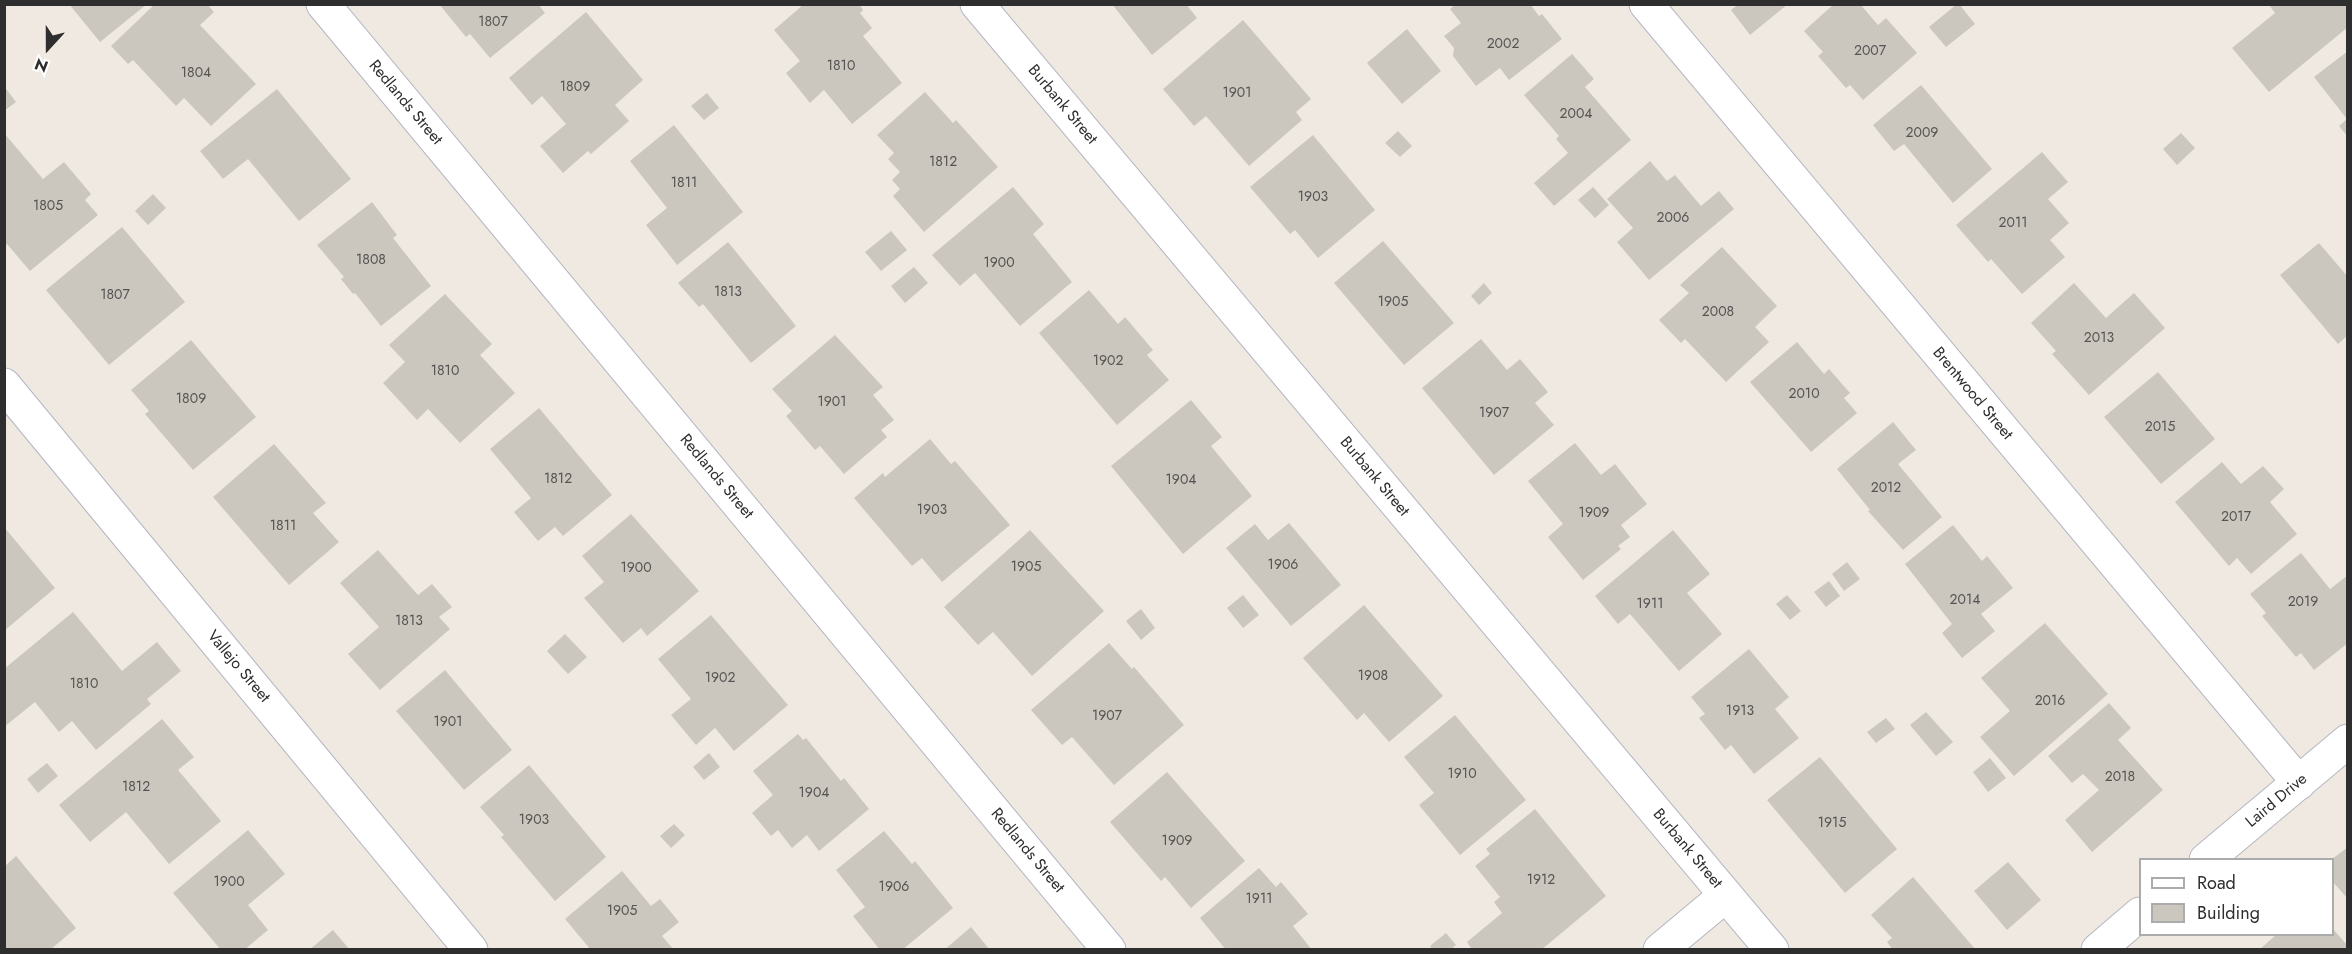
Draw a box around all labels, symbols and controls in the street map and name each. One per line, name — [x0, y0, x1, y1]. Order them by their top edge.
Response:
house number: 1807 — [478, 15, 508, 31]
north arrow — [18, 18, 78, 78]
house number: 2002 — [1487, 37, 1519, 53]
house number: 2007 — [1854, 44, 1886, 60]
text: N — [31, 52, 51, 78]
street label: Redlands Street — [364, 57, 446, 149]
house number: 1810 — [827, 59, 855, 75]
street label: Burbank Street — [1023, 61, 1101, 149]
house number: 1804 — [181, 66, 211, 82]
house number: 1809 — [560, 80, 590, 96]
house number: 1901 — [1222, 86, 1252, 102]
house number: 2004 — [1560, 107, 1592, 123]
house number: 2009 — [1906, 126, 1938, 142]
house number: 1812 — [929, 155, 957, 171]
house number: 1811 — [671, 176, 697, 192]
house number: 1903 — [1298, 190, 1328, 206]
house number: 1805 — [33, 199, 63, 215]
house number: 2006 — [1657, 211, 1689, 227]
house number: 2011 — [1999, 216, 2027, 232]
house number: 1808 — [356, 253, 386, 269]
house number: 1900 — [983, 256, 1015, 272]
house number: 1813 — [714, 285, 742, 301]
house number: 1807 — [100, 288, 130, 304]
house number: 1905 — [1378, 295, 1408, 311]
house number: 2008 — [1702, 305, 1734, 321]
house number: 2013 — [2084, 331, 2114, 347]
street label: Brentwood Street — [1928, 344, 2016, 444]
house number: 1902 — [1093, 354, 1123, 370]
house number: 1810 — [431, 364, 459, 380]
house number: 2010 — [1788, 387, 1820, 403]
house number: 1809 — [176, 392, 206, 408]
house number: 1901 — [817, 395, 847, 411]
house number: 1907 — [1479, 406, 1509, 422]
house number: 2015 — [2145, 420, 2175, 436]
street label: Redlands Street — [675, 431, 757, 523]
street label: Burbank Street — [1335, 433, 1413, 521]
house number: 1812 — [544, 472, 572, 488]
house number: 1904 — [1166, 473, 1196, 489]
house number: 2012 — [1871, 481, 1901, 497]
house number: 1903 — [917, 503, 947, 519]
house number: 1909 — [1579, 506, 1609, 522]
house number: 2017 — [2221, 510, 2251, 526]
house number: 1811 — [270, 519, 296, 535]
house number: 1906 — [1268, 558, 1298, 574]
house number: 1905 — [1011, 560, 1041, 576]
house number: 1900 — [620, 561, 652, 577]
house number: 2014 — [1950, 593, 1980, 609]
house number: 2019 — [2288, 595, 2318, 611]
house number: 1911 — [1637, 597, 1663, 613]
house number: 1813 — [395, 614, 423, 630]
street label: Vallejo Street — [202, 627, 274, 707]
house number: 1908 — [1358, 669, 1388, 685]
house number: 1902 — [705, 671, 735, 687]
house number: 1810 — [70, 677, 98, 693]
house number: 2016 — [2035, 694, 2065, 710]
house number: 1913 — [1726, 704, 1754, 720]
house number: 1907 — [1092, 709, 1122, 725]
house number: 1901 — [433, 715, 463, 731]
house number: 1910 — [1447, 767, 1477, 783]
house number: 2018 — [2105, 770, 2135, 786]
street label: Laird Drive — [2242, 770, 2312, 832]
house number: 1812 — [122, 780, 150, 796]
house number: 1904 — [799, 786, 829, 802]
street label: Redlands Street — [986, 805, 1068, 897]
street label: Burbank Street — [1648, 805, 1726, 893]
house number: 1903 — [519, 813, 549, 829]
house number: 1915 — [1818, 816, 1846, 832]
house number: 1909 — [1162, 834, 1192, 850]
legend — [2139, 858, 2334, 936]
text: Road — [2197, 870, 2236, 896]
house number: 1912 — [1527, 873, 1555, 889]
house number: 1900 — [213, 875, 245, 891]
house number: 1906 — [879, 880, 909, 896]
house number: 1911 — [1246, 892, 1272, 908]
text: Building — [2197, 900, 2260, 926]
house number: 1905 — [607, 904, 637, 920]

